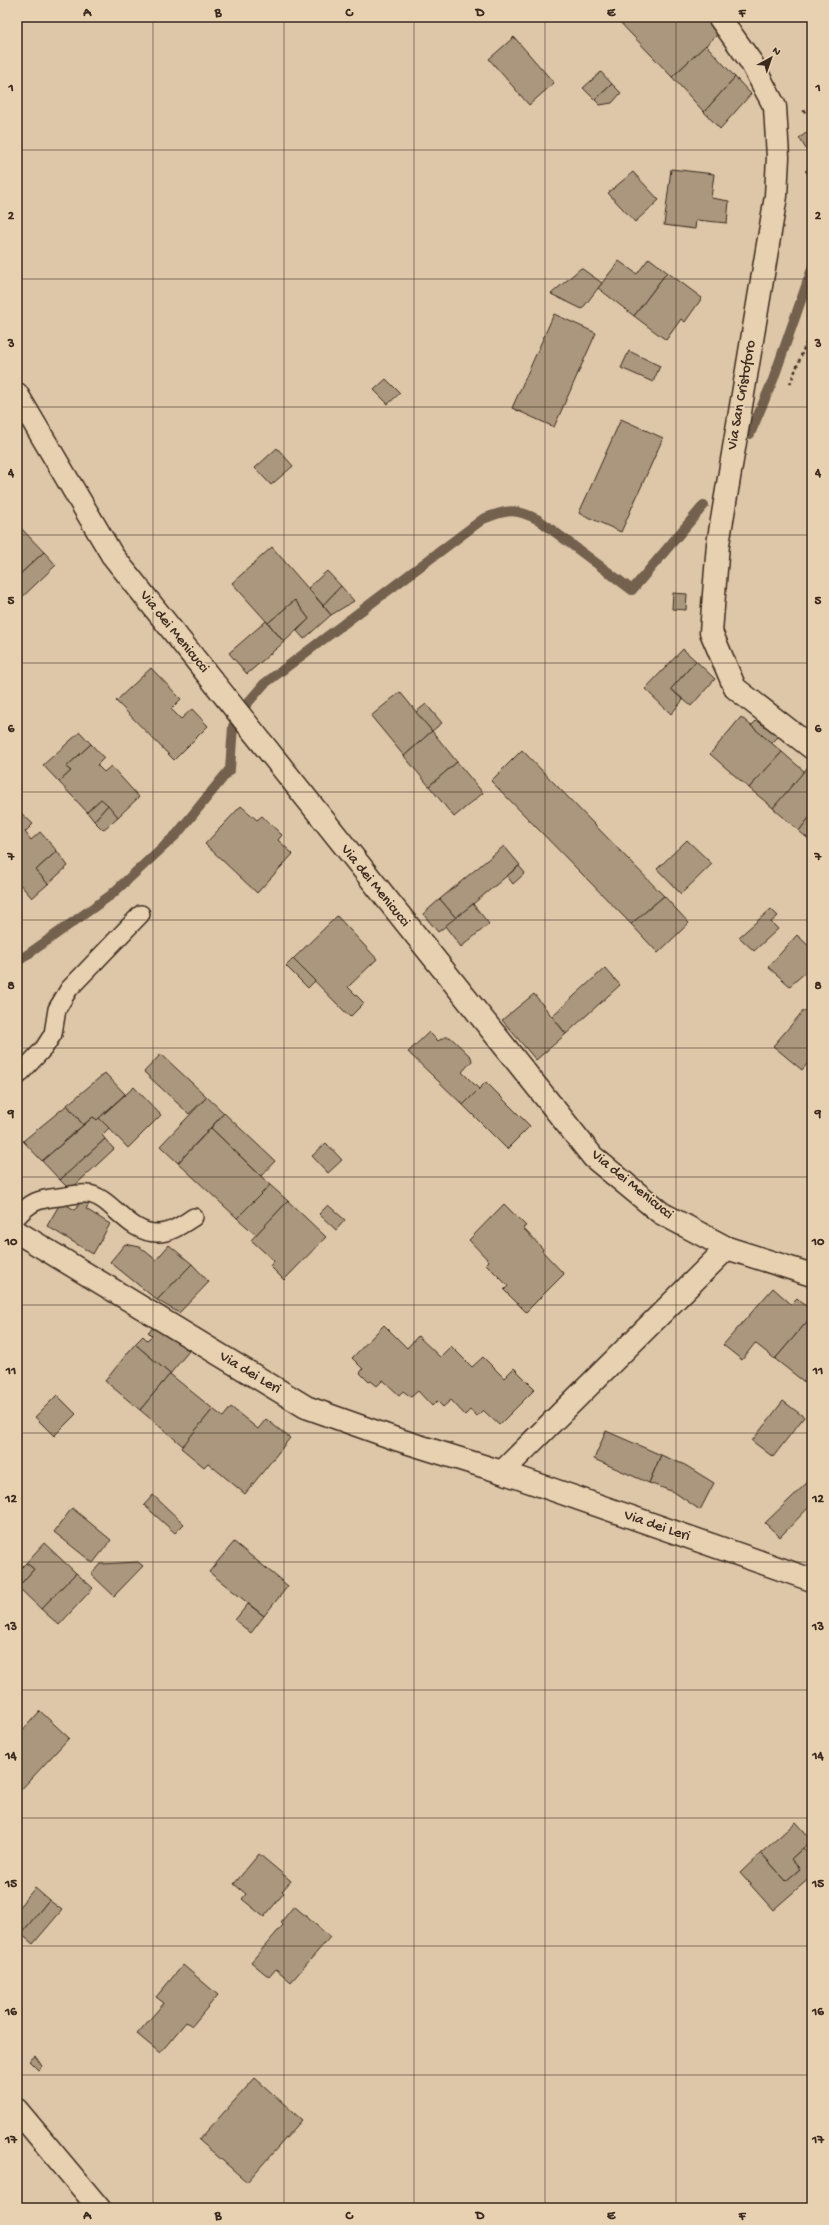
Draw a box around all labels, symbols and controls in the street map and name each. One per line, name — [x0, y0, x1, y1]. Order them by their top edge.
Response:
text: A — [82, 6, 92, 21]
text: B — [214, 6, 223, 21]
text: C — [344, 6, 354, 21]
text: D — [475, 6, 485, 21]
text: E — [607, 6, 616, 21]
text: F — [738, 6, 747, 21]
north arrow — [751, 38, 791, 78]
text: N — [770, 45, 783, 59]
text: 1 — [7, 81, 14, 96]
text: 1 — [814, 81, 821, 96]
text: 2 — [8, 209, 15, 224]
text: 2 — [815, 209, 822, 224]
text: 3 — [7, 337, 15, 352]
text: 3 — [814, 337, 822, 352]
street label: Via San Cristoforo — [723, 339, 761, 452]
text: 4 — [7, 466, 15, 481]
text: 4 — [814, 466, 822, 481]
street label: Via dei Menicucci — [135, 586, 213, 677]
text: 5 — [8, 594, 15, 609]
text: 5 — [815, 594, 822, 609]
text: 6 — [8, 722, 15, 737]
text: 6 — [815, 722, 822, 737]
street label: Via dei Menicucci — [336, 840, 414, 931]
text: 7 — [7, 850, 16, 865]
text: 7 — [814, 850, 823, 865]
text: 8 — [7, 979, 15, 994]
text: 8 — [814, 979, 822, 994]
text: 9 — [7, 1107, 15, 1122]
text: 9 — [814, 1107, 822, 1122]
street label: Via dei Menicucci — [586, 1146, 677, 1224]
text: 10 — [4, 1235, 18, 1250]
text: 10 — [811, 1235, 825, 1250]
street label: Via dei Leri — [215, 1347, 284, 1398]
text: 11 — [5, 1364, 16, 1379]
text: 11 — [812, 1364, 823, 1379]
text: 12 — [4, 1492, 17, 1507]
text: 12 — [811, 1492, 824, 1507]
street label: Via dei Leri — [621, 1506, 692, 1546]
text: 13 — [4, 1620, 17, 1635]
text: 13 — [811, 1620, 824, 1635]
text: 14 — [4, 1749, 18, 1764]
text: 14 — [811, 1749, 825, 1764]
text: 15 — [4, 1877, 17, 1892]
text: 15 — [811, 1877, 824, 1892]
text: 16 — [4, 2005, 17, 2020]
text: 16 — [811, 2005, 824, 2020]
text: 17 — [4, 2133, 18, 2148]
text: 17 — [811, 2133, 825, 2148]
text: A — [82, 2209, 92, 2224]
text: B — [214, 2209, 223, 2224]
text: C — [344, 2209, 354, 2224]
text: D — [475, 2209, 485, 2224]
text: E — [607, 2209, 616, 2224]
text: F — [738, 2209, 747, 2224]

